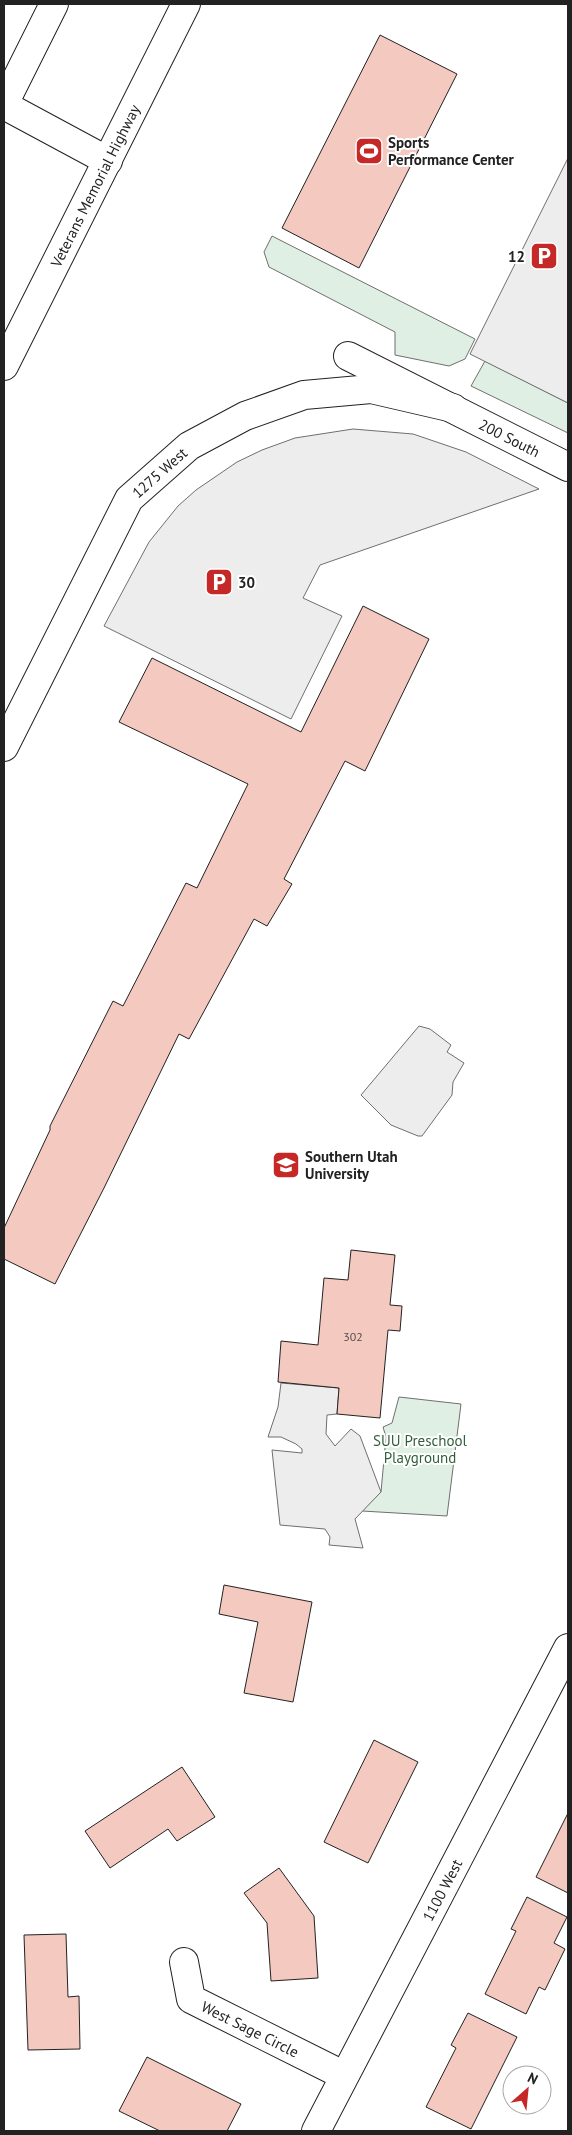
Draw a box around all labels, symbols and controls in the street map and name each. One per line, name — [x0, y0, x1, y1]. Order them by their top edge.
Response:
street label: Veterans Memorial Highway — [45, 101, 144, 271]
place label: Sports Performance Center — [388, 133, 515, 169]
sports icon: Sports Performance Center — [354, 136, 384, 166]
parking icon: 12 — [529, 241, 559, 271]
place label: 12 — [508, 247, 525, 266]
street label: 200 South — [476, 414, 543, 461]
street label: 1275 West — [128, 443, 191, 502]
parking icon: 30 — [204, 567, 234, 597]
place label: 30 — [238, 573, 255, 592]
place label: Southern Utah University — [305, 1147, 398, 1183]
school or university icon: Southern Utah University — [271, 1150, 301, 1180]
house number: 302 — [343, 1329, 363, 1344]
park label: SUU Preschool Playground — [373, 1431, 468, 1467]
street label: 1100 West — [418, 1856, 466, 1924]
street label: West Sage Circle — [198, 1996, 302, 2061]
north arrow — [502, 2065, 552, 2115]
text: N — [525, 2068, 541, 2089]

